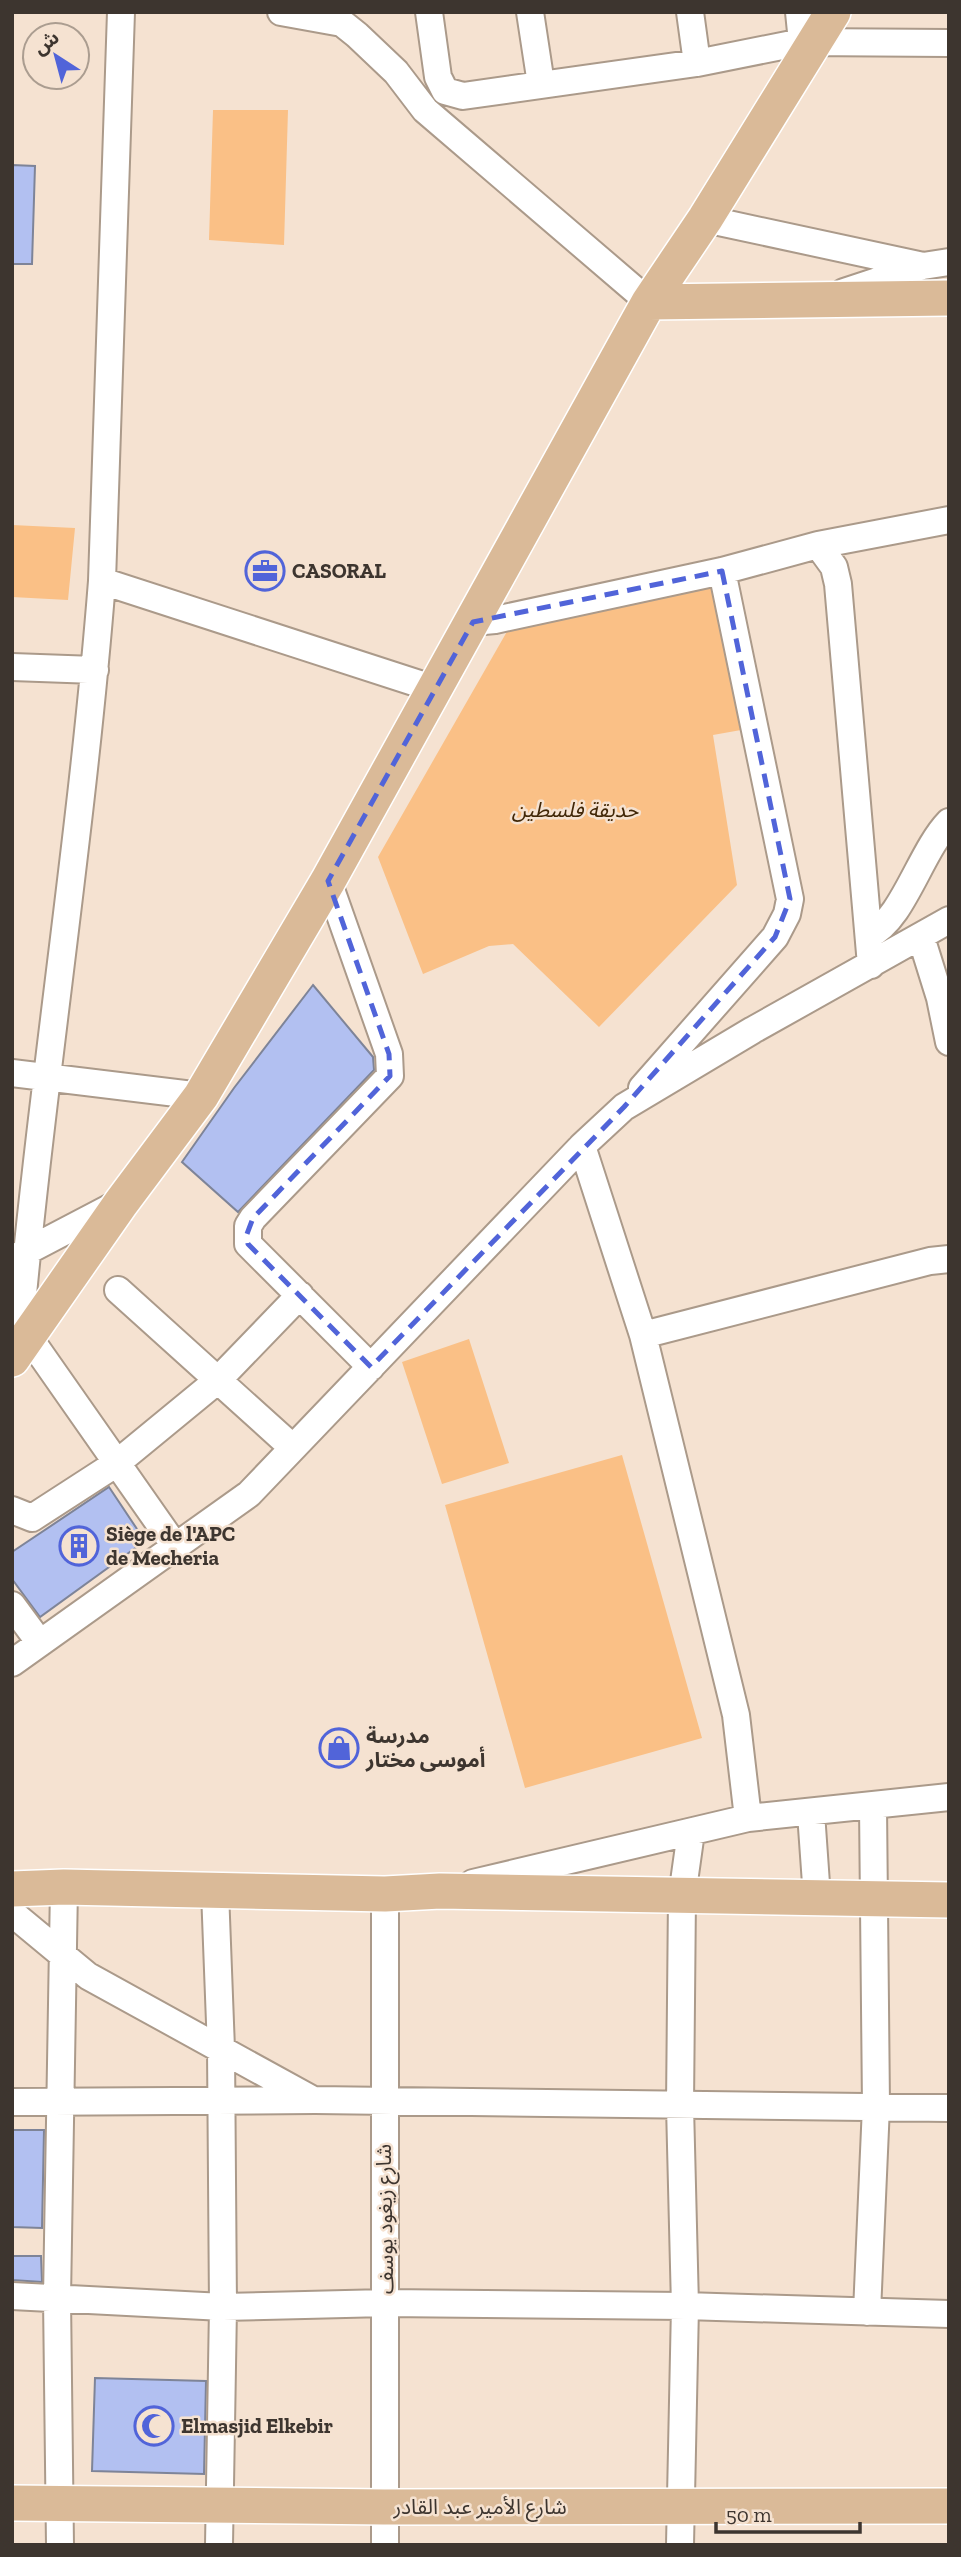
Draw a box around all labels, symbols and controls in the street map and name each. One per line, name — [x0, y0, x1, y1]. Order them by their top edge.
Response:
north arrow — [21, 21, 91, 91]
text: ش — [29, 26, 64, 60]
office icon: CASORAL — [244, 550, 286, 592]
place label: CASORAL — [292, 558, 386, 583]
park label: حديقة فلسطين — [512, 797, 639, 822]
place label: Siège de l'APC de Mecheria — [106, 1521, 235, 1570]
building icon: Siège de l'APC de Mecheria — [58, 1525, 100, 1567]
place label: مدرسة أموسى مختار — [365, 1723, 485, 1772]
shop icon: مدرسة أموسى مختار — [318, 1727, 360, 1769]
street label: شارع زيغود يوسف — [371, 2144, 401, 2294]
mosque icon: Elmasjid Elkebir — [133, 2405, 175, 2447]
place label: Elmasjid Elkebir — [181, 2413, 333, 2438]
scale bar — [716, 2490, 860, 2534]
street label: شارع الأمير عبد القادر — [392, 2494, 567, 2522]
text: 50 m — [726, 2502, 772, 2527]

